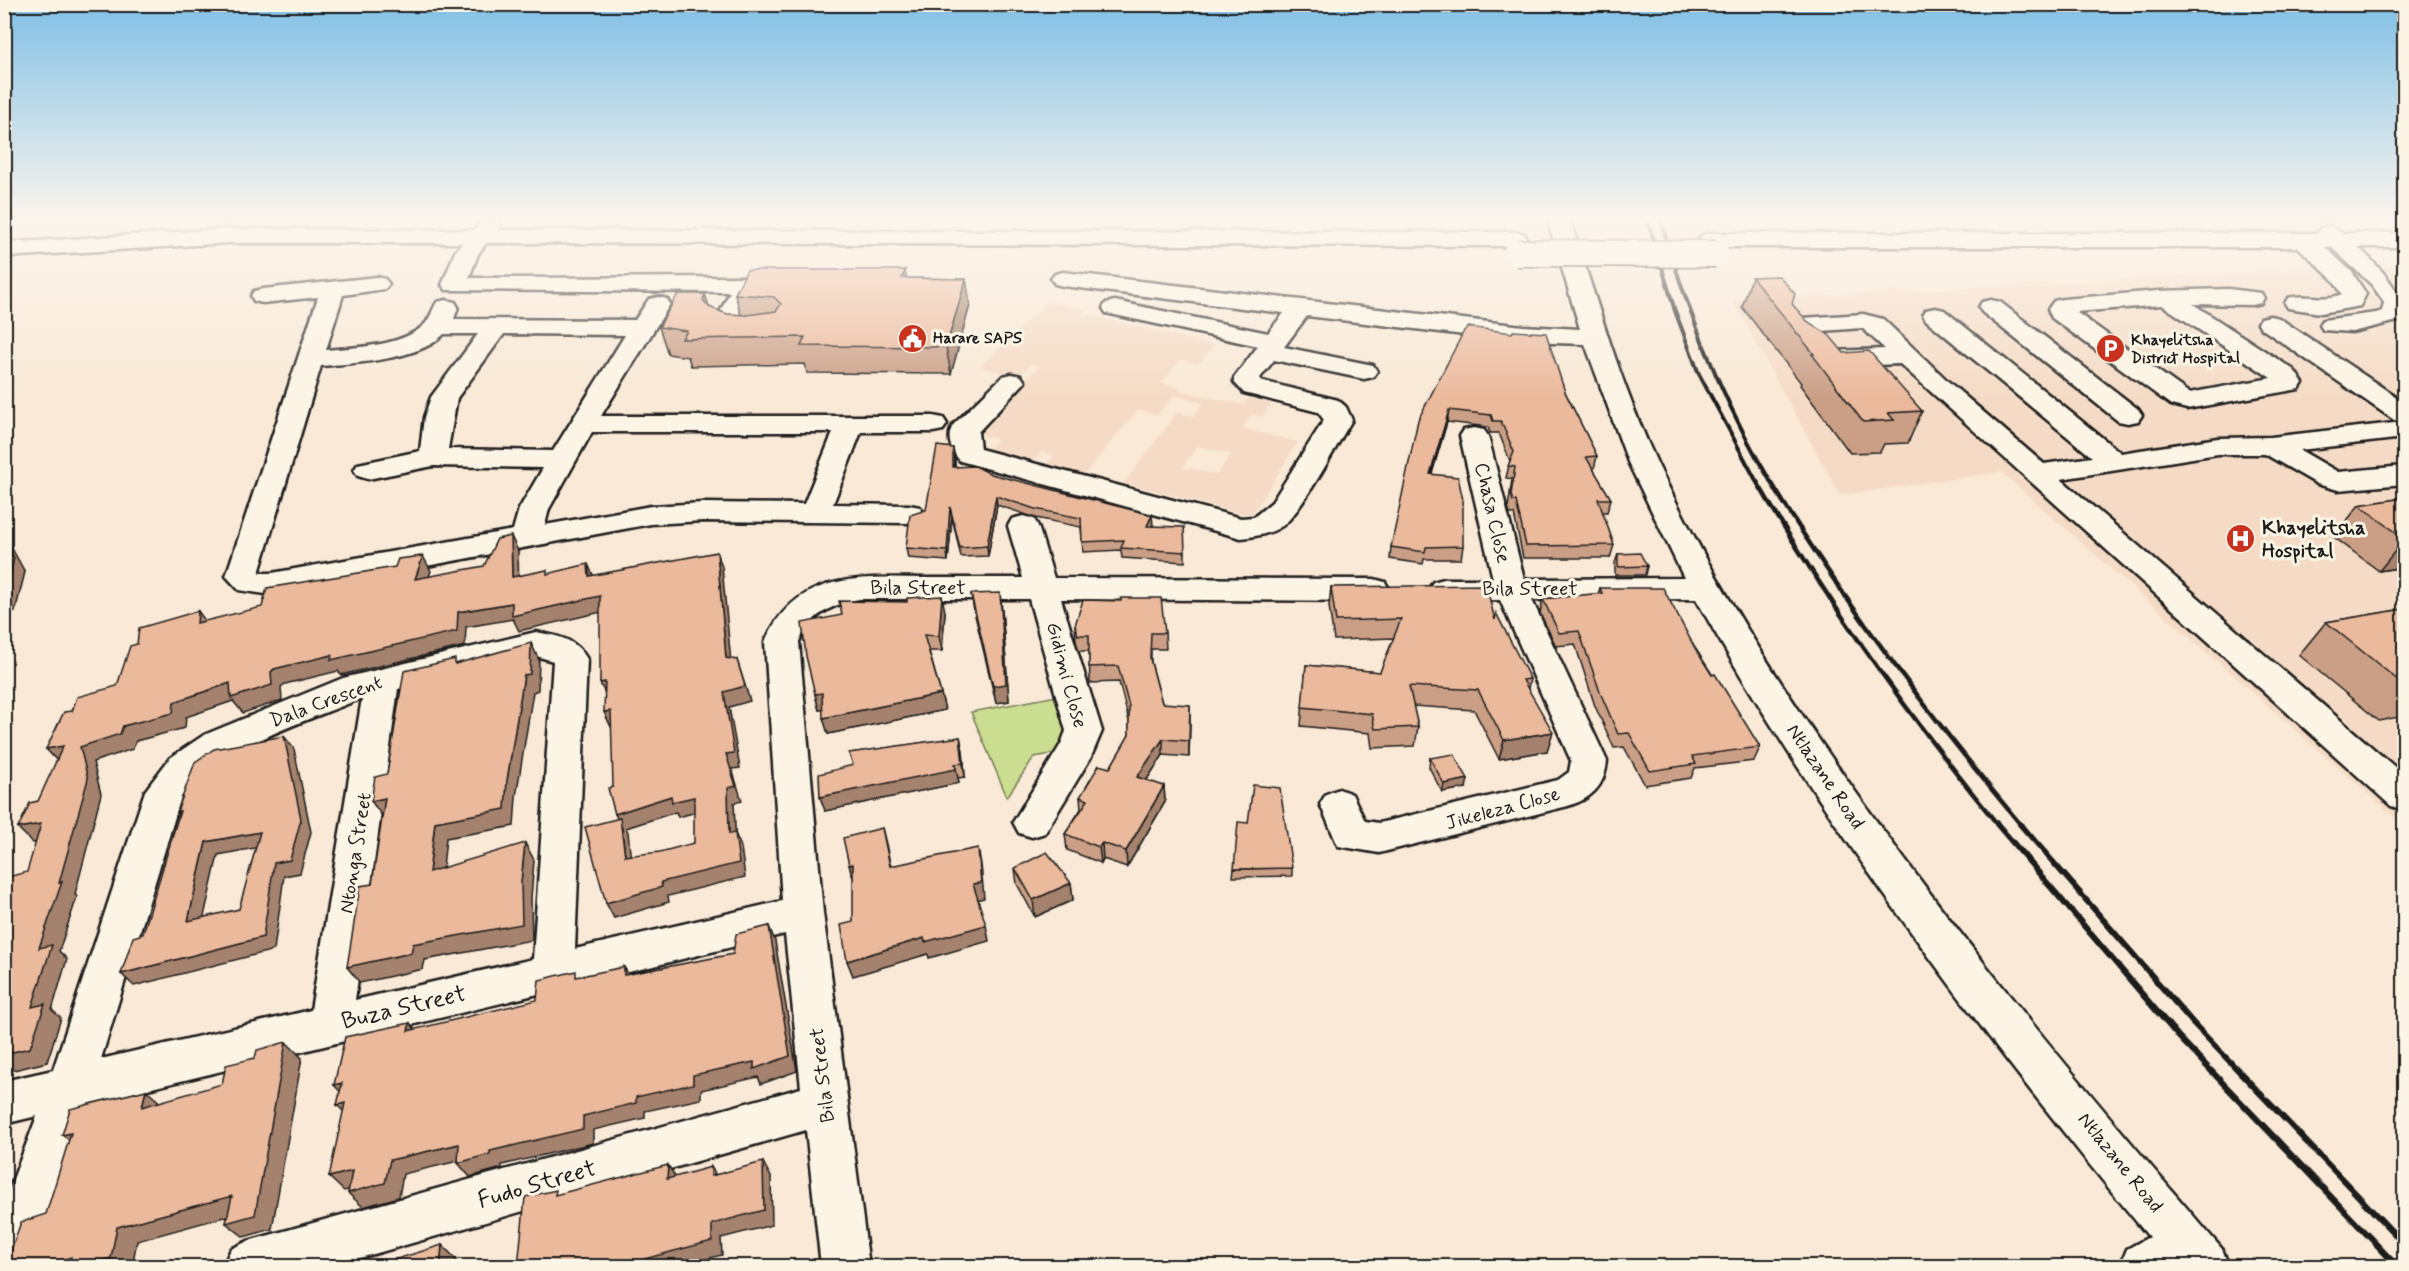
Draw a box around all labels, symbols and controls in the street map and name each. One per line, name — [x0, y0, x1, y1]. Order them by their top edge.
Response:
public building icon: Harare SAPS — [896, 322, 928, 354]
place label: Harare SAPS — [933, 328, 1022, 349]
place label: Khayelitsha District Hospital — [2131, 330, 2240, 369]
parking icon: Khayelitsha District Hospital — [2094, 333, 2126, 365]
street label: Chasa Close — [1467, 460, 1517, 566]
place label: Khayelitsha Hospital — [2262, 515, 2366, 565]
hospital icon: Khayelitsha Hospital — [2225, 523, 2257, 555]
street label: Bila Street — [870, 575, 966, 602]
street label: Bila Street — [1482, 576, 1578, 603]
street label: Gidimi Close — [1039, 619, 1093, 731]
street label: Dala Crescent — [266, 669, 386, 735]
street label: Ntlazane Road — [1780, 719, 1870, 835]
street label: Jikeleza Close — [1443, 781, 1563, 837]
street label: Ntonga Street — [333, 791, 379, 915]
street label: Buza Street — [339, 979, 469, 1037]
street label: Bila Street — [804, 1026, 842, 1124]
street label: Ntlazane Road — [2071, 1107, 2169, 1219]
street label: Fudo Street — [474, 1153, 600, 1217]

